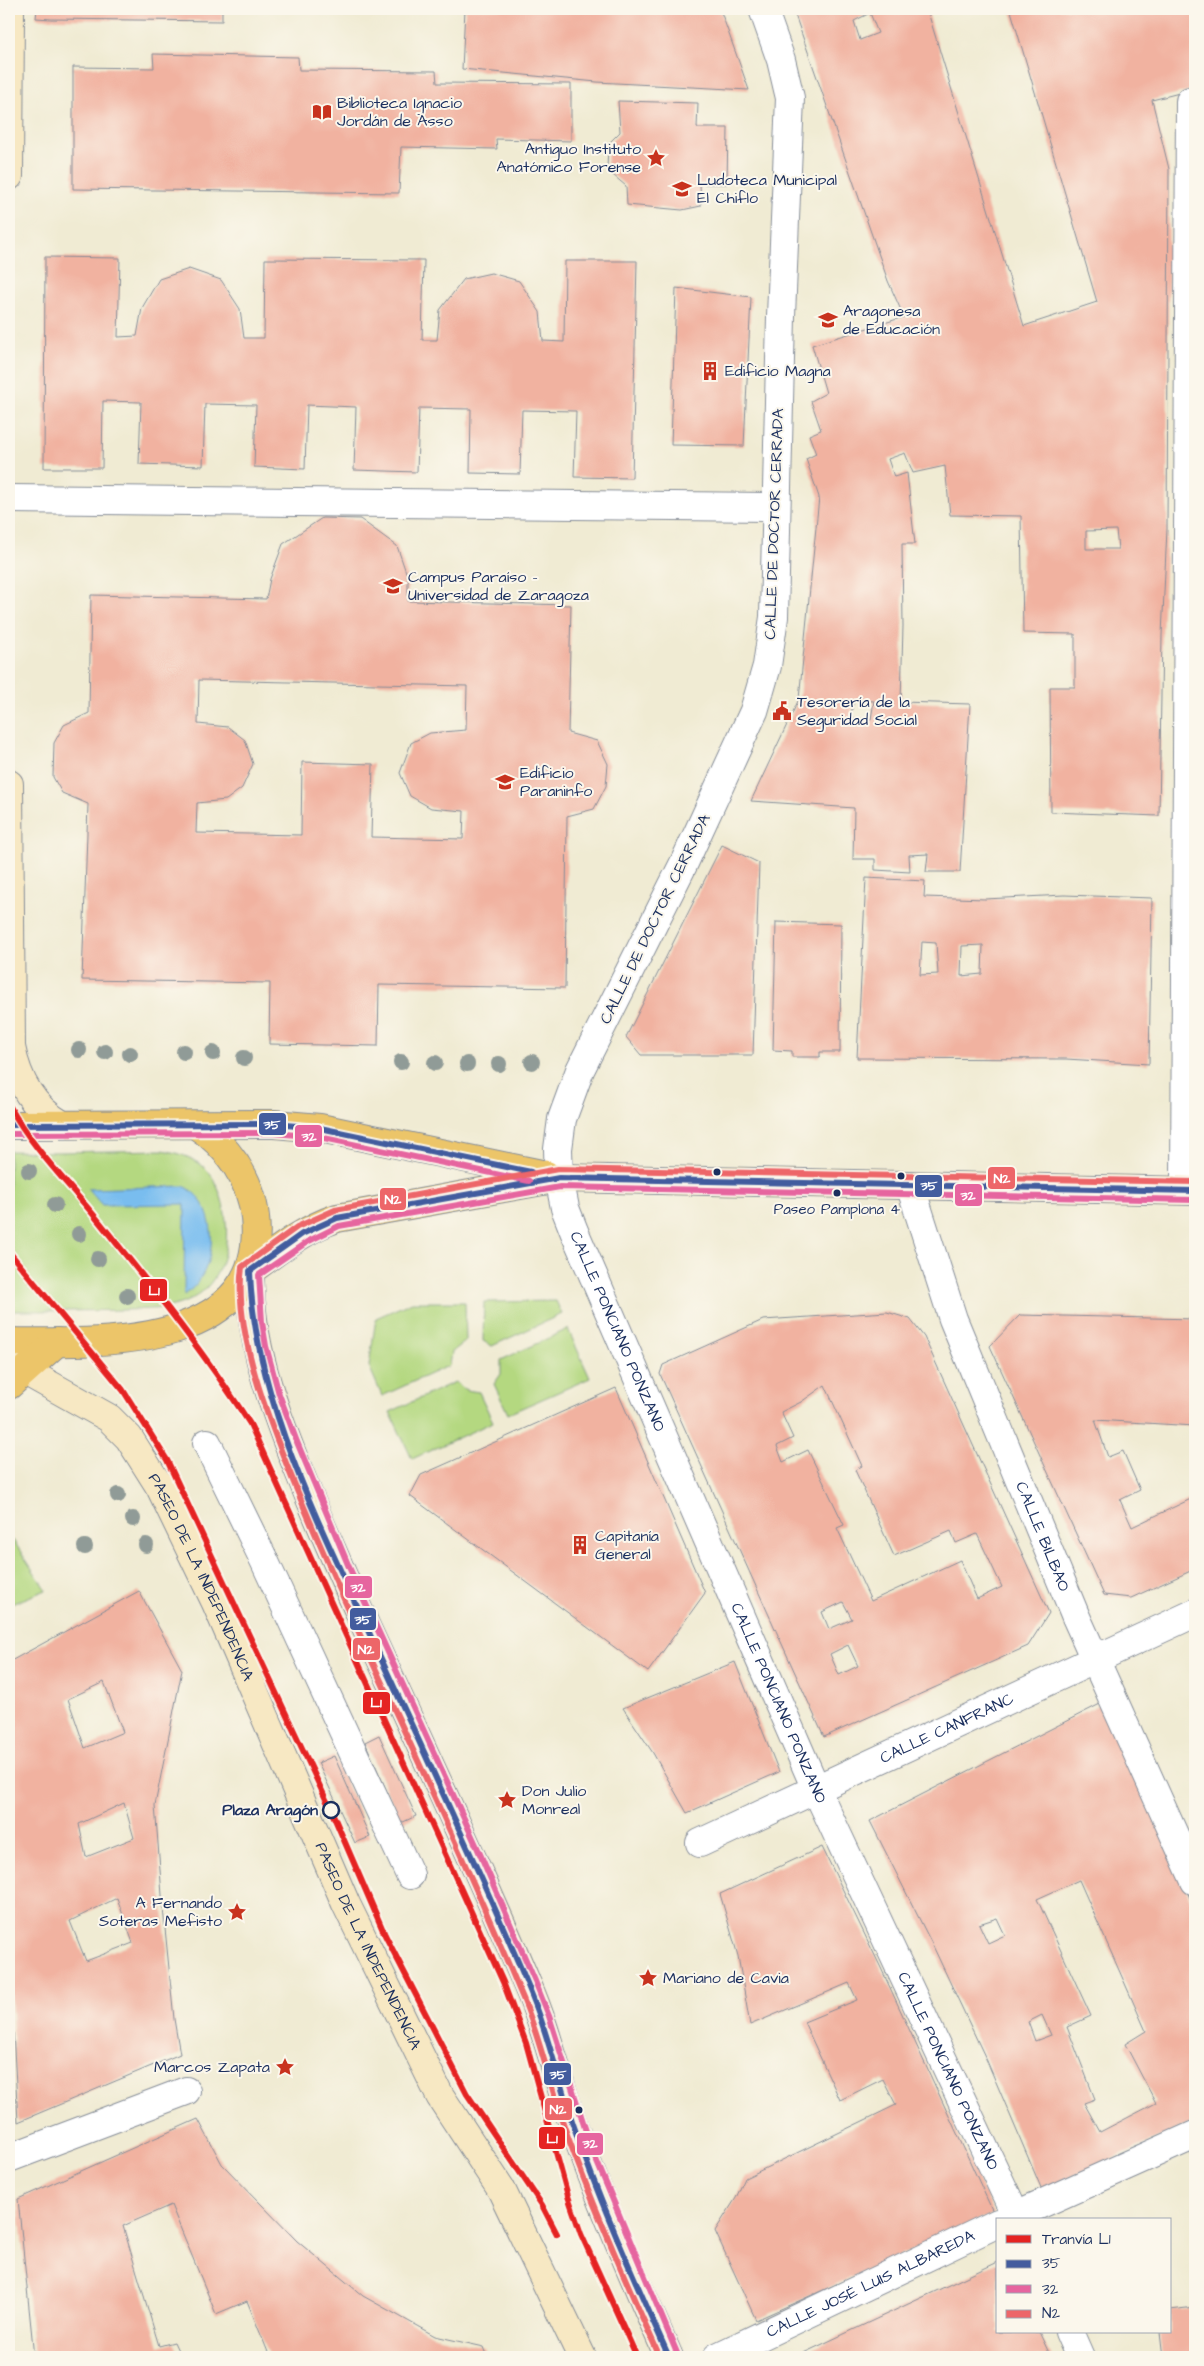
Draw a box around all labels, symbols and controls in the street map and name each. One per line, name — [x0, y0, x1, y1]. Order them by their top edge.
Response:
place label: Biblioteca Ignacio Jordán de Asso — [337, 92, 462, 132]
library icon: Biblioteca Ignacio Jordán de Asso — [311, 101, 333, 123]
place label: Antiguo Instituto Anatómico Forense — [496, 138, 641, 178]
place icon: Antiguo Instituto Anatómico Forense — [645, 147, 667, 169]
place label: Ludoteca Municipal El Chiflo — [697, 169, 837, 209]
school or university icon: Ludoteca Municipal El Chiflo — [671, 178, 693, 200]
place label: Aragonesa de Educación — [843, 300, 940, 340]
school or university icon: Aragonesa de Educación — [817, 309, 839, 331]
building icon: Edificio Magna — [699, 360, 721, 382]
place label: Edificio Magna — [725, 360, 831, 383]
street label: CALLE DE DOCTOR CERRADA — [759, 408, 789, 640]
place label: Campus Paraíso - Universidad de Zaragoza — [408, 566, 589, 607]
school or university icon: Campus Paraíso - Universidad de Zaragoza — [382, 575, 404, 597]
place label: Tesorería de la Seguridad Social — [797, 691, 917, 732]
public building icon: Tesorería de la Seguridad Social — [771, 700, 793, 722]
place label: Edificio Paraninfo — [520, 762, 592, 802]
school or university icon: Edificio Paraninfo — [494, 771, 516, 793]
street label: CALLE DE DOCTOR CERRADA — [594, 810, 716, 1028]
line badge: 35 — [258, 1112, 287, 1136]
text: 35 — [262, 1115, 282, 1135]
line badge: 32 — [294, 1124, 323, 1148]
text: 32 — [300, 1127, 318, 1147]
line badge: N2 — [987, 1166, 1016, 1190]
unlabelled marker — [712, 1167, 722, 1177]
text: N2 — [994, 1169, 1011, 1189]
unlabelled marker — [896, 1171, 906, 1181]
line badge: 35 — [914, 1174, 943, 1198]
text: 35 — [919, 1176, 939, 1196]
line badge: 32 — [954, 1183, 983, 1207]
text: 32 — [959, 1186, 977, 1206]
line badge: N2 — [379, 1187, 407, 1211]
marker: Paseo Pamplona 4 — [832, 1188, 842, 1198]
text: N2 — [385, 1190, 402, 1210]
place label: Paseo Pamplona 4 — [774, 1199, 900, 1220]
street label: CALLE PONCIANO PONZANO — [564, 1228, 671, 1435]
line badge: L1 — [139, 1278, 168, 1302]
text: L1 — [148, 1281, 160, 1301]
street label: PASEO DE LA INDEPENDENCIA — [143, 1469, 259, 1684]
street label: CALLE BILBAO — [1010, 1478, 1075, 1595]
place label: Capitanía General — [595, 1525, 659, 1565]
building icon: Capitanía General — [569, 1534, 591, 1556]
line badge: 32 — [344, 1575, 373, 1599]
text: 32 — [349, 1578, 367, 1598]
street label: CALLE PONCIANO PONZANO — [726, 1599, 832, 1807]
line badge: 35 — [349, 1607, 377, 1631]
text: 35 — [353, 1610, 373, 1630]
line badge: N2 — [352, 1637, 381, 1661]
text: N2 — [358, 1640, 375, 1660]
street label: CALLE CANFRANC — [876, 1688, 1017, 1769]
line badge: L1 — [362, 1691, 391, 1715]
text: L1 — [370, 1693, 382, 1713]
place label: Don Julio Monreal — [522, 1780, 586, 1820]
place icon: Don Julio Monreal — [496, 1789, 518, 1811]
place label: Plaza Aragón — [222, 1799, 318, 1823]
marker: Plaza Aragón — [322, 1801, 340, 1819]
street label: PASEO DE LA INDEPENDENCIA — [310, 1839, 427, 2053]
place label: A Fernando Soteras Mefisto — [99, 1892, 222, 1932]
place icon: A Fernando Soteras Mefisto — [226, 1901, 248, 1923]
place icon: Mariano de Cavia — [637, 1967, 659, 1989]
place label: Mariano de Cavia — [663, 1967, 789, 1989]
street label: CALLE PONCIANO PONZANO — [892, 1968, 1004, 2174]
place label: Marcos Zapata — [154, 2056, 270, 2078]
place icon: Marcos Zapata — [274, 2056, 296, 2078]
line badge: 35 — [543, 2062, 572, 2086]
text: 35 — [548, 2065, 568, 2085]
line badge: N2 — [544, 2097, 573, 2121]
text: N2 — [550, 2100, 567, 2120]
unlabelled marker — [574, 2105, 584, 2115]
line badge: L1 — [538, 2126, 566, 2150]
text: L1 — [546, 2129, 558, 2149]
line badge: 32 — [576, 2132, 604, 2156]
text: 32 — [581, 2134, 599, 2154]
legend — [996, 2218, 1172, 2334]
street label: CALLE JOSÉ LUIS ALBAREDA — [763, 2225, 978, 2343]
text: Tranvía L1 — [1042, 2229, 1111, 2250]
text: 35 — [1042, 2253, 1061, 2274]
text: 32 — [1042, 2279, 1059, 2300]
text: N2 — [1042, 2303, 1060, 2324]

